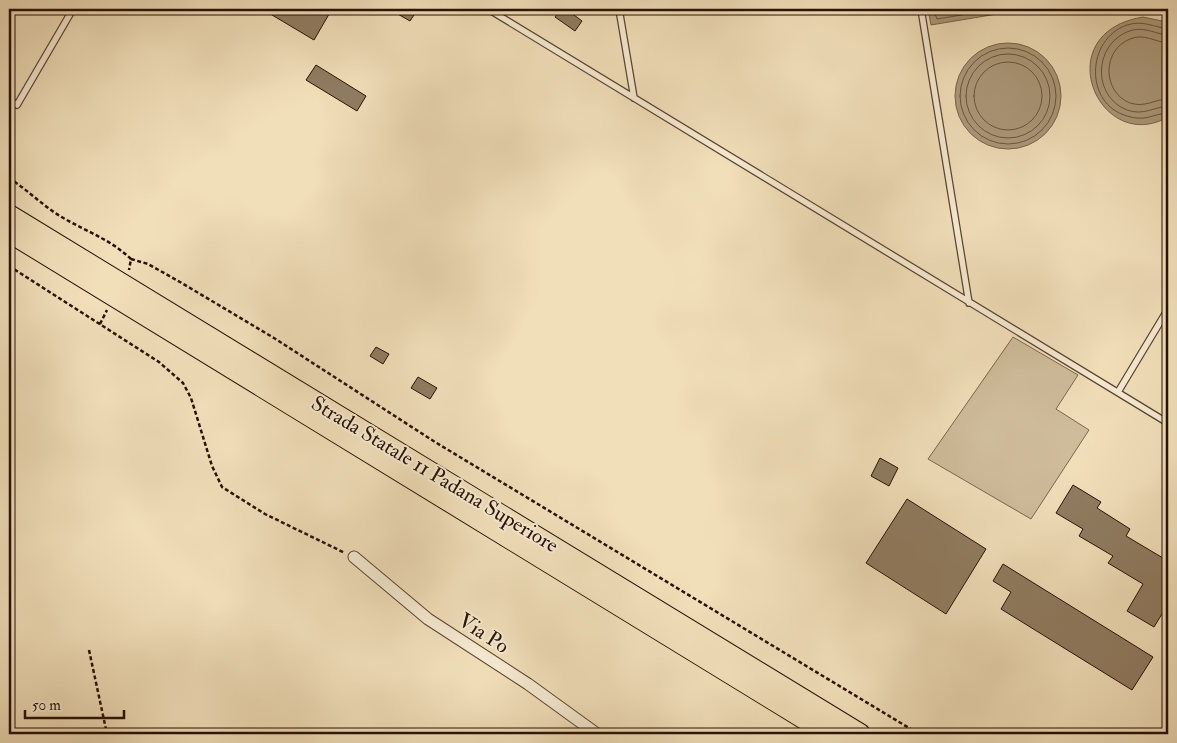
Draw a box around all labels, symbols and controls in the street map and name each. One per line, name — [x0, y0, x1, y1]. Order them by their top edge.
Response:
street label: Strada Statale 11 Padana Superiore — [306, 390, 564, 559]
street label: Via Po — [453, 607, 514, 660]
scale bar — [25, 688, 124, 720]
text: 50 m — [32, 696, 61, 715]

